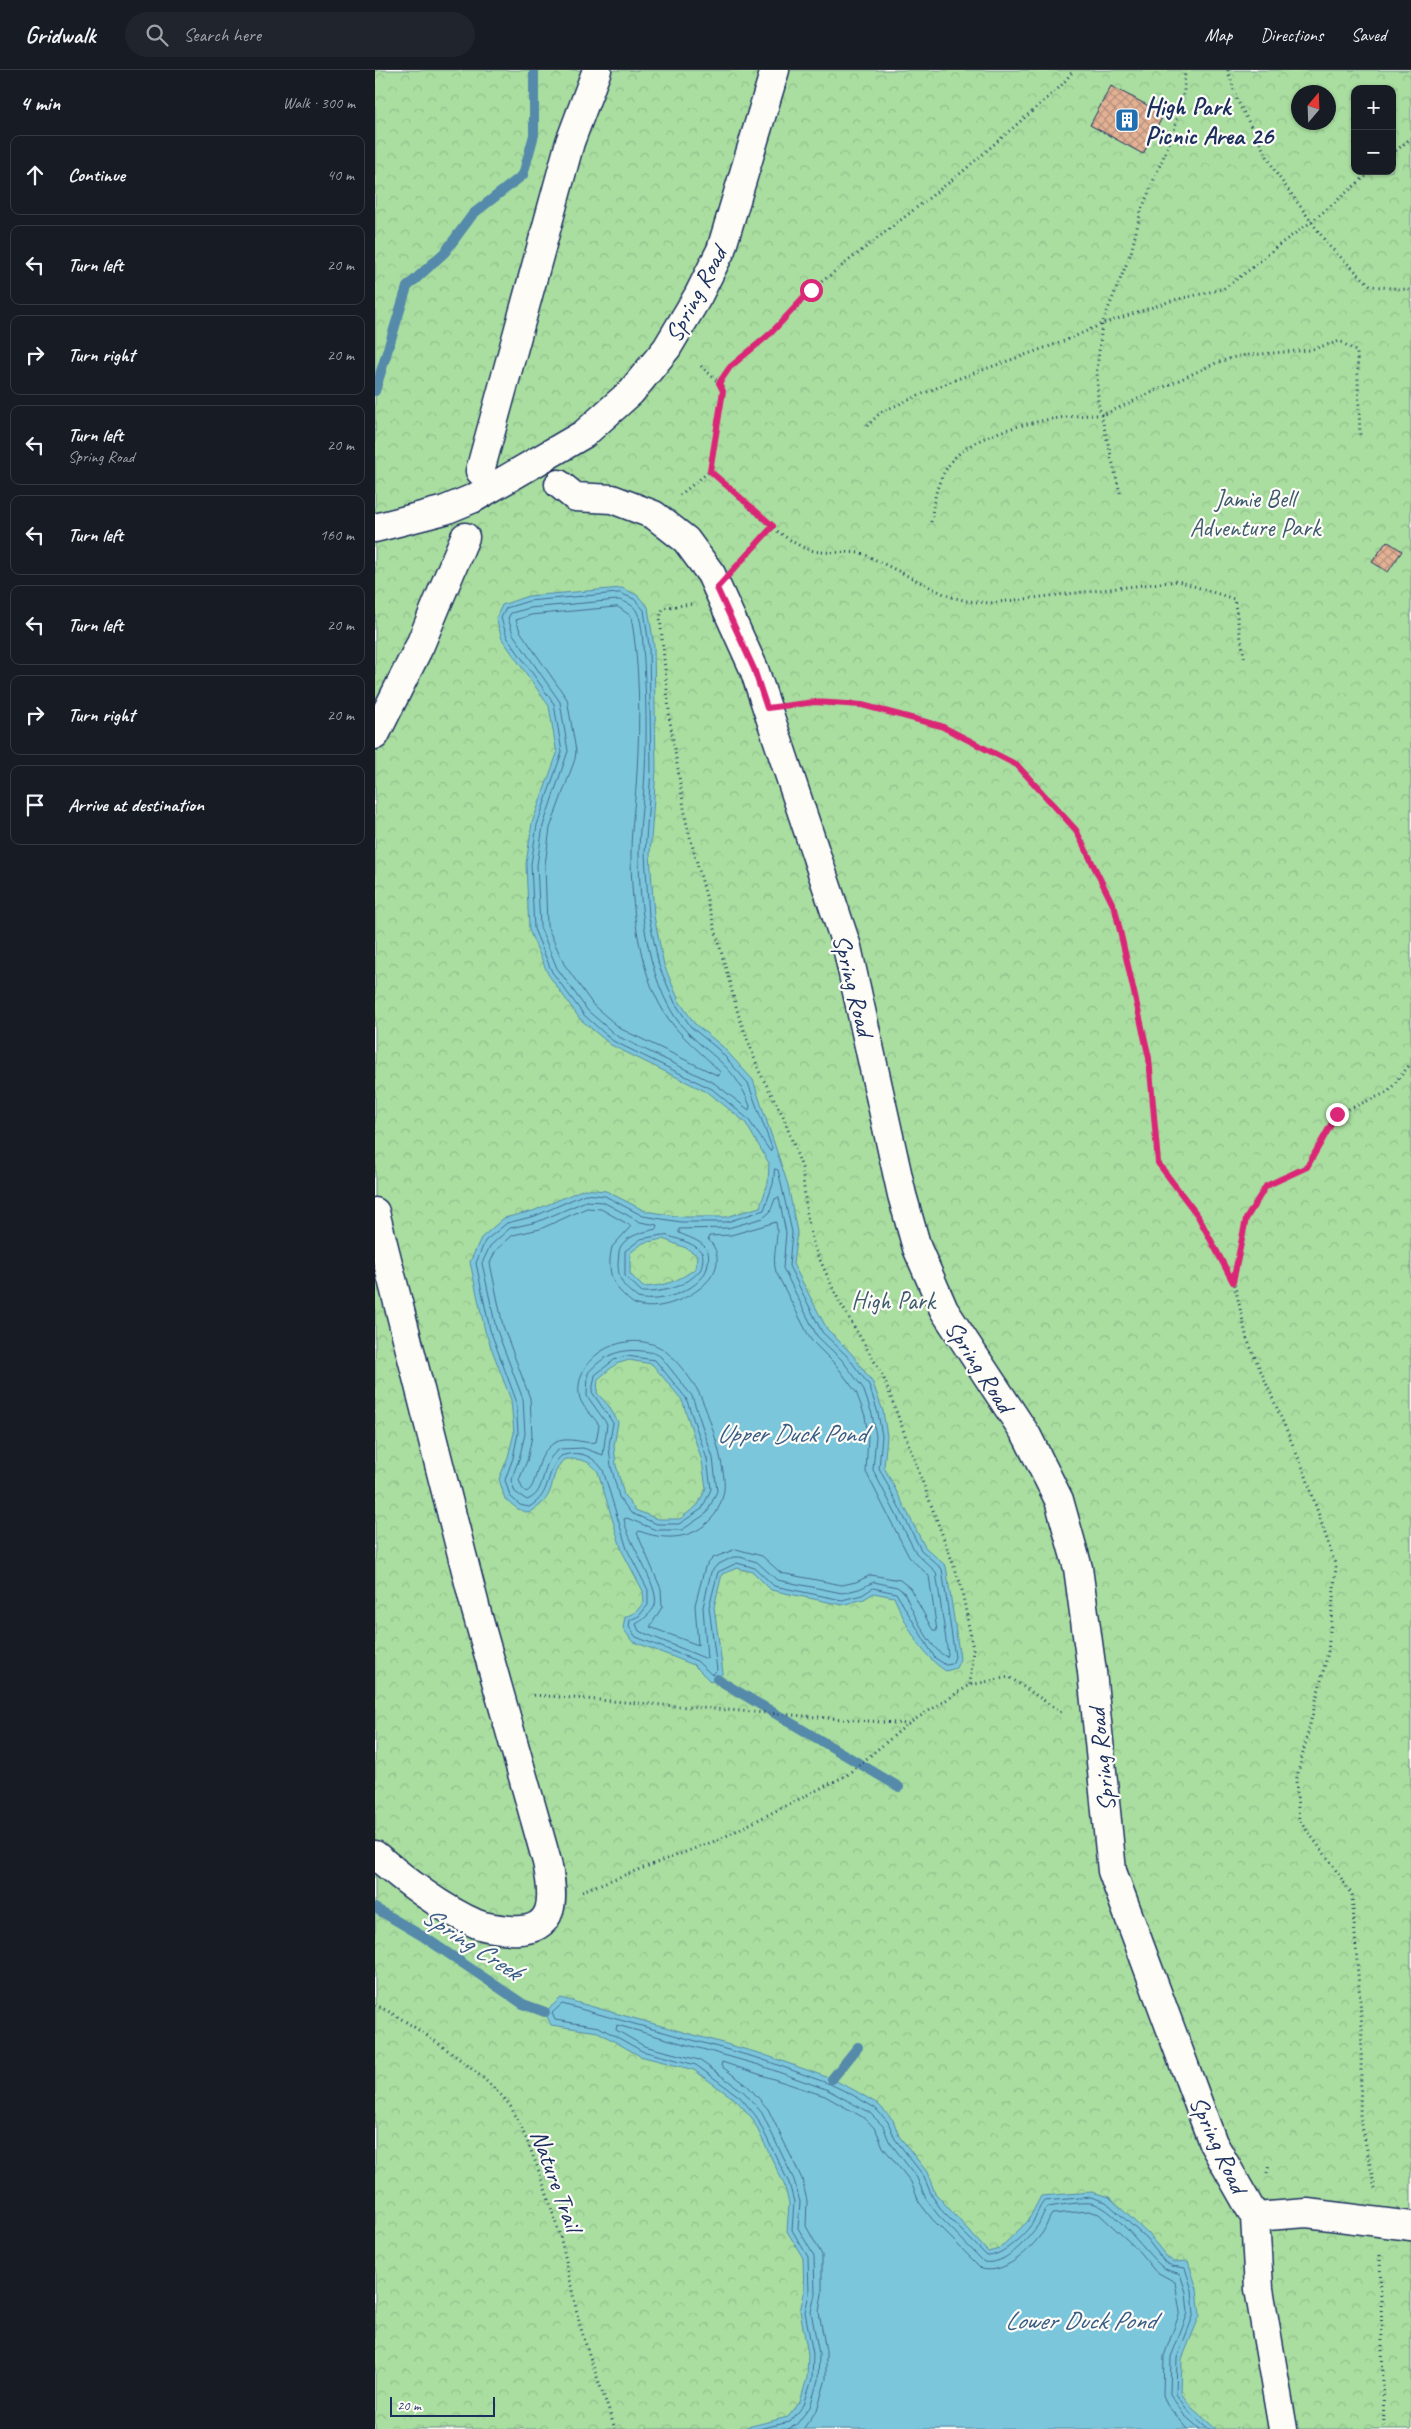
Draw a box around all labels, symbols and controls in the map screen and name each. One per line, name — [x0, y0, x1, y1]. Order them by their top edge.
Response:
search box — [125, 12, 475, 57]
text: Gridwalk — [25, 20, 95, 50]
icon: search — [143, 21, 171, 49]
text: Search here — [183, 23, 261, 47]
text: Map — [1205, 24, 1232, 46]
text: Directions — [1260, 24, 1323, 46]
text: Saved — [1351, 24, 1386, 46]
north arrow — [1291, 85, 1336, 130]
map controls — [1351, 85, 1396, 175]
button: + — [1351, 85, 1396, 130]
text: 4 min — [20, 90, 60, 116]
place label: High Park Picnic Area 26 — [1145, 91, 1275, 152]
text: Walk · 300 m — [283, 93, 355, 113]
building icon: High Park Picnic Area 26 — [1114, 107, 1140, 133]
button: − — [1351, 130, 1396, 175]
icon: ahead — [21, 161, 49, 189]
text: Continue — [68, 163, 125, 187]
text: 40 m — [327, 165, 354, 185]
street label: Spring Road — [657, 238, 736, 348]
icon: left — [21, 251, 49, 279]
text: Turn left — [68, 253, 123, 277]
text: 20 m — [327, 255, 354, 275]
route start — [800, 279, 823, 302]
icon: right — [21, 341, 49, 369]
text: Turn right — [68, 343, 135, 367]
text: 20 m — [327, 345, 354, 365]
text: Turn left — [68, 423, 123, 447]
icon: left — [21, 431, 49, 459]
text: 20 m — [327, 435, 354, 455]
text: Spring Road — [68, 447, 134, 467]
park label: Jamie Bell Adventure Park — [1190, 483, 1322, 544]
icon: left — [21, 521, 49, 549]
text: Turn left — [68, 523, 123, 547]
text: 160 m — [320, 525, 354, 545]
icon: left — [21, 611, 49, 639]
text: Turn left — [68, 613, 123, 637]
text: 20 m — [327, 615, 354, 635]
icon: right — [21, 701, 49, 729]
text: Turn right — [68, 703, 135, 727]
text: 20 m — [327, 705, 354, 725]
icon: arrive — [21, 791, 49, 819]
text: Arrive at destination — [68, 793, 204, 817]
street label: Spring Road — [825, 931, 882, 1043]
route end — [1326, 1103, 1349, 1126]
park label: High Park — [851, 1285, 937, 1317]
street label: Spring Road — [938, 1314, 1023, 1422]
water label: Upper Duck Pond — [716, 1417, 873, 1450]
street label: Spring Road — [1080, 1703, 1123, 1813]
water label: Spring Creek — [416, 1899, 532, 1991]
street label: Spring Road — [1182, 2091, 1256, 2202]
street label: Nature Trail — [523, 2125, 591, 2240]
water label: Lower Duck Pond — [1005, 2304, 1163, 2337]
scale bar — [390, 2394, 495, 2417]
text: 20 m — [397, 2397, 421, 2414]

